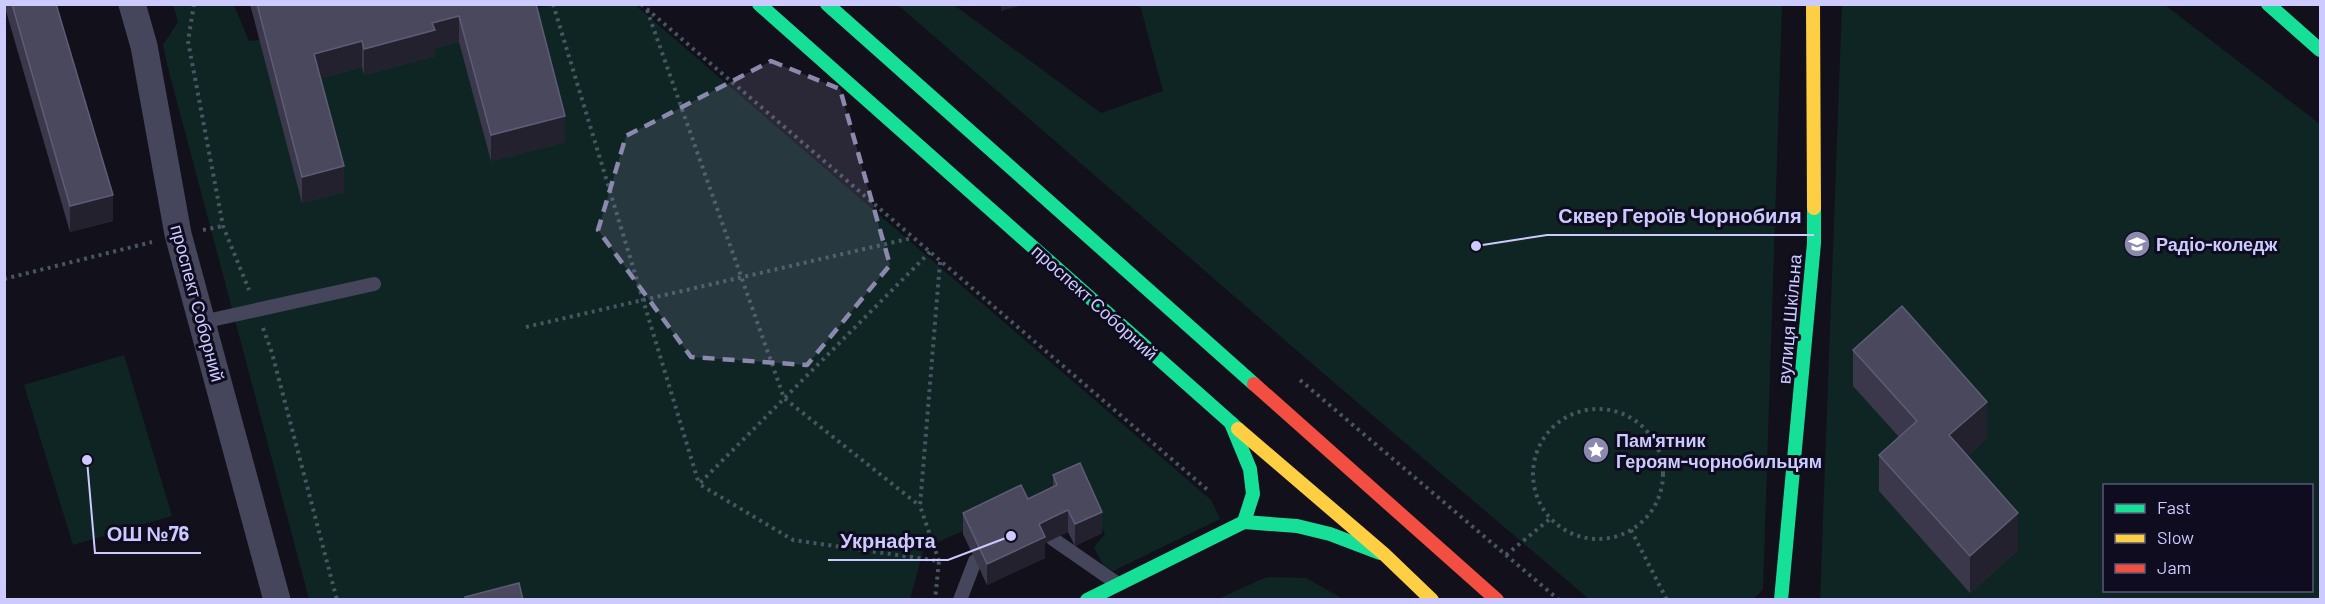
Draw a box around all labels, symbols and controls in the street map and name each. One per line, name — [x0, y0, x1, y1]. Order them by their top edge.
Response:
callout: Сквер Героїв Чорнобиля — [1547, 197, 1814, 235]
text: Сквер Героїв Чорнобиля — [1558, 203, 1802, 227]
street label: проспект Соборний — [166, 222, 230, 384]
school or university icon: Радіо-коледж — [2122, 229, 2152, 259]
place label: Радіо-коледж — [2156, 233, 2278, 255]
street label: проспект Соборний — [1028, 240, 1162, 364]
street label: вулиця Шкільна — [1772, 252, 1806, 385]
place label: Пам'ятник Героям-чорнобильцям — [1616, 429, 1822, 472]
place icon: Пам'ятник Героям-чорнобильцям — [1581, 435, 1611, 465]
legend — [2103, 484, 2313, 592]
text: Fast — [2157, 496, 2191, 518]
callout: ОШ №76 — [95, 515, 201, 553]
text: ОШ №76 — [107, 521, 190, 545]
callout: Укрнафта — [828, 522, 948, 560]
text: Slow — [2157, 526, 2194, 548]
text: Укрнафта — [840, 528, 937, 552]
text: Jam — [2157, 556, 2191, 578]

